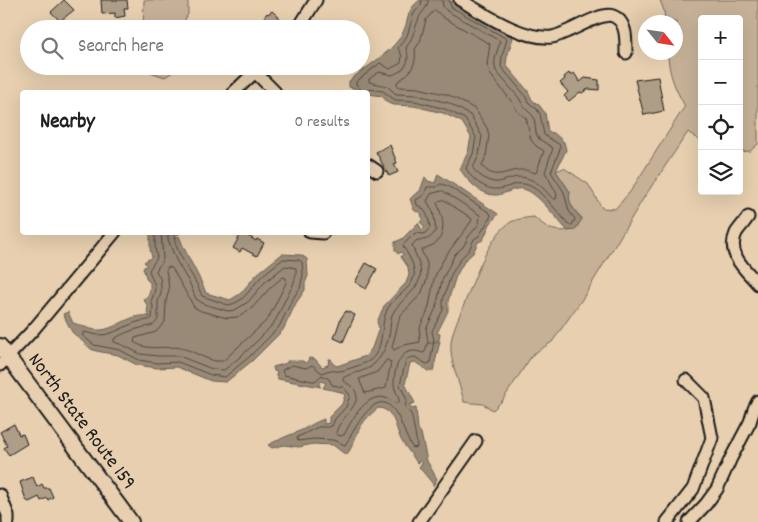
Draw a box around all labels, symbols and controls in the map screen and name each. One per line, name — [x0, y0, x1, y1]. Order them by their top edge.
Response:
north arrow — [638, 15, 683, 60]
map controls — [698, 15, 743, 195]
button: + — [698, 15, 743, 60]
search box — [20, 20, 370, 75]
icon: search — [38, 34, 66, 62]
text: Search here — [78, 34, 164, 61]
button: − — [698, 60, 743, 105]
button: locate — [698, 105, 743, 150]
text: Nearby — [40, 108, 95, 138]
text: 0 results — [295, 111, 350, 134]
button: layers — [698, 150, 743, 195]
street label: North State Route 159 — [20, 348, 142, 496]

